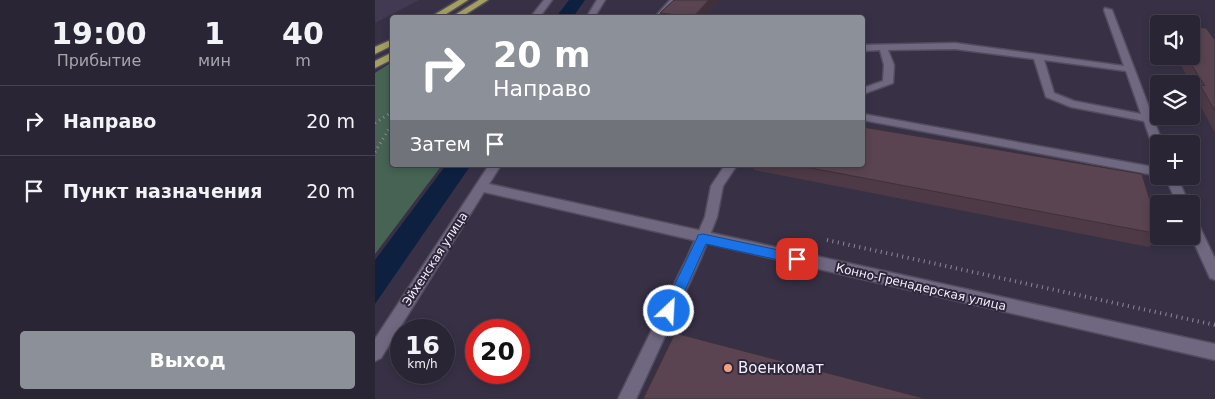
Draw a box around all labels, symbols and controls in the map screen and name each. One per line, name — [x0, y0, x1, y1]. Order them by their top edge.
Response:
map controls — [1150, 15, 1200, 245]
button: sound — [1150, 15, 1200, 65]
text: 19:00 — [51, 16, 147, 51]
text: 1 — [204, 16, 225, 51]
text: 40 — [282, 16, 324, 51]
icon: right — [410, 35, 475, 100]
text: 20 m — [493, 35, 590, 75]
text: Прибытие — [57, 51, 141, 70]
text: мин — [198, 51, 231, 70]
text: m — [295, 51, 311, 70]
button: layers — [1150, 75, 1200, 125]
text: Направо — [493, 76, 591, 101]
icon: right — [20, 107, 48, 135]
text: Направо — [63, 110, 156, 132]
text: 20 m — [306, 110, 355, 132]
icon: arrive — [481, 130, 509, 158]
text: Затем — [410, 133, 471, 155]
button: + — [1150, 135, 1200, 185]
icon: arrive — [20, 177, 48, 205]
text: Пункт назначения — [63, 180, 262, 202]
text: 20 m — [306, 180, 355, 202]
button: − — [1150, 195, 1200, 245]
street label: Эйхенская улица — [399, 210, 471, 308]
pin — [776, 238, 818, 280]
icon: arrive — [783, 245, 811, 273]
street label: Конно-Гренадерская улица — [834, 261, 1008, 313]
position arrow — [642, 284, 694, 336]
speed limit sign: 20 — [465, 319, 530, 384]
button: Выход — [20, 331, 355, 389]
text: 16 — [405, 331, 440, 360]
text: km/h — [407, 357, 438, 371]
place label: Военкомат — [738, 359, 824, 377]
marker: Военкомат — [722, 362, 734, 374]

